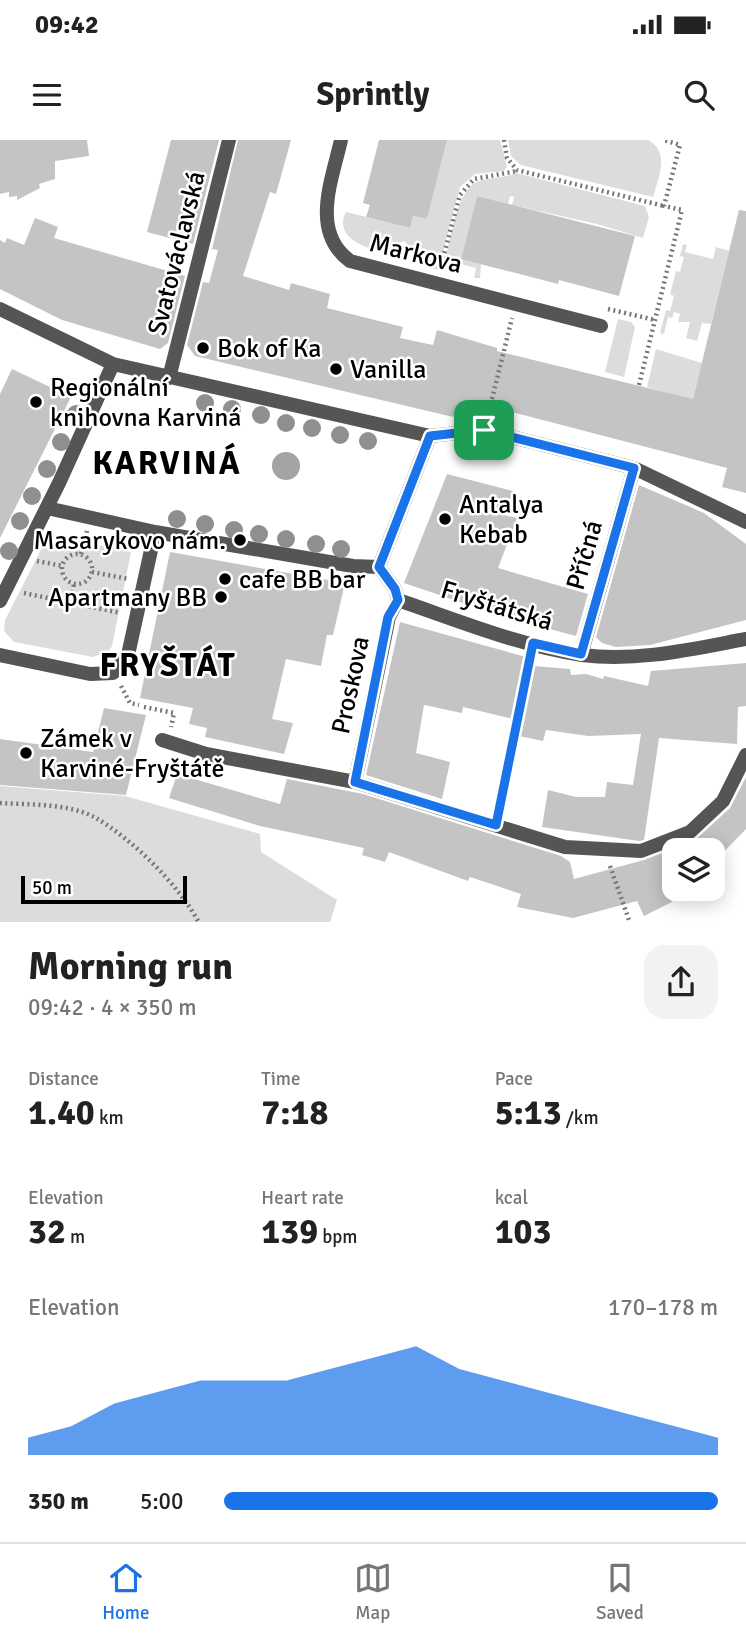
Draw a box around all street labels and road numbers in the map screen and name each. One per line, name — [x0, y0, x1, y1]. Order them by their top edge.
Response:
street label: Svatováclavská — [141, 168, 213, 339]
street label: Markova — [366, 227, 465, 281]
street label: Příčná — [560, 517, 610, 594]
street label: Fryštátská — [437, 574, 557, 638]
street label: Proskova — [325, 633, 377, 737]

